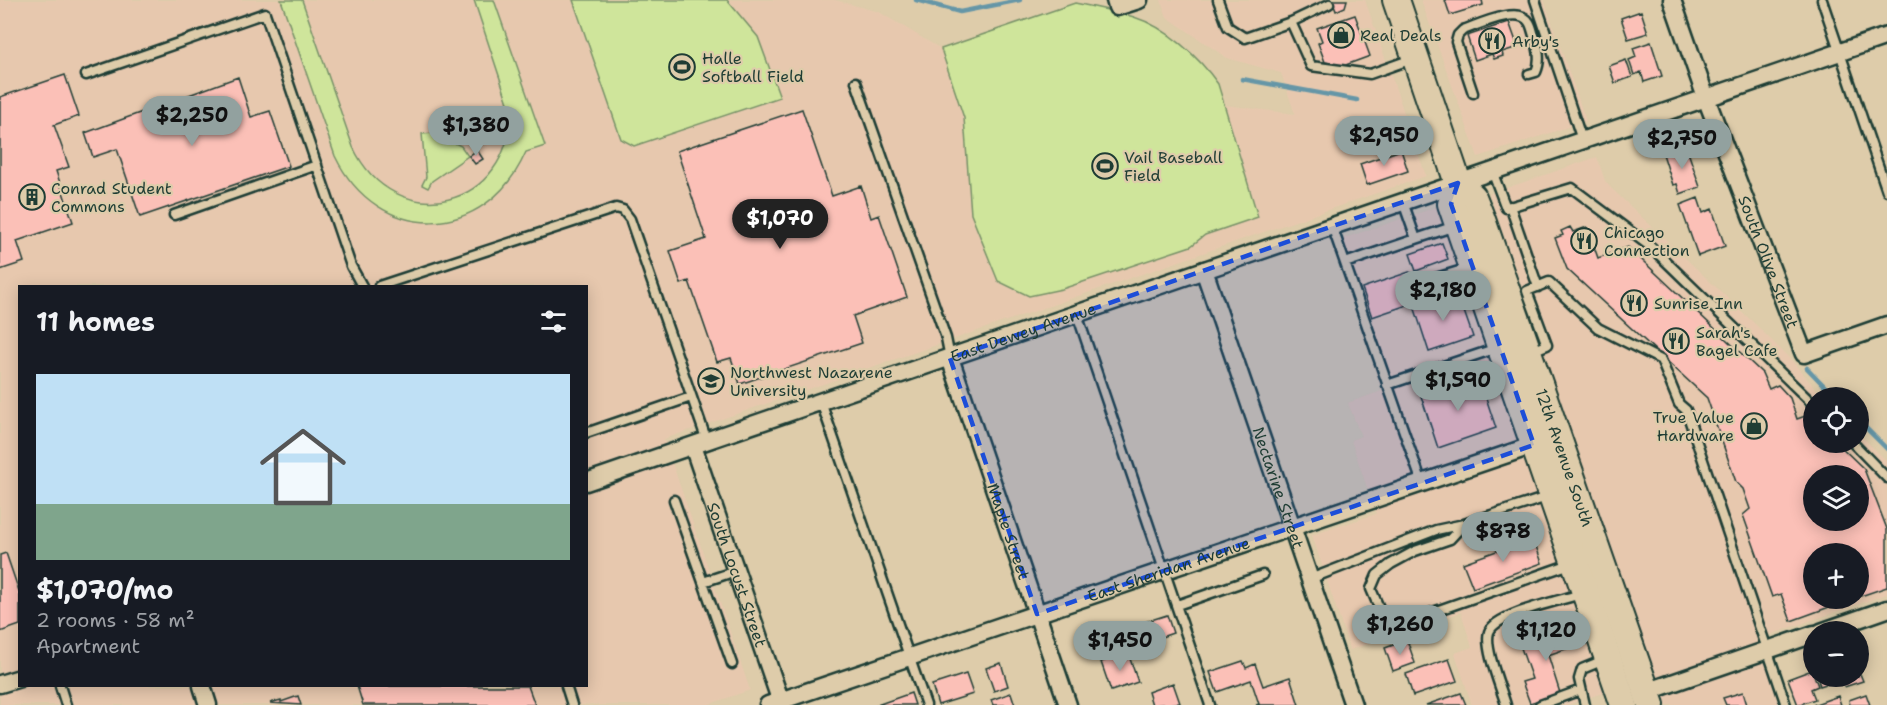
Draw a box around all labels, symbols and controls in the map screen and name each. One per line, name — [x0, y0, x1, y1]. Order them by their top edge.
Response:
shop icon: Real Deals — [1326, 20, 1356, 50]
place label: Real Deals — [1360, 25, 1442, 46]
restaurant icon: Arby's — [1477, 26, 1507, 56]
place label: Arby's — [1512, 31, 1560, 52]
place label: Halle Softball Field — [702, 48, 804, 87]
sports icon: Halle Softball Field — [667, 52, 697, 82]
pin: $2,250 — [143, 96, 241, 147]
text: $2,250 — [156, 102, 228, 128]
pin: $1,380 — [427, 106, 525, 157]
text: $1,380 — [442, 112, 510, 138]
pin: $2,950 — [1335, 116, 1433, 167]
pin: $2,750 — [1633, 119, 1731, 170]
text: $2,950 — [1349, 122, 1419, 148]
text: $2,750 — [1647, 125, 1717, 151]
place label: Vail Baseball Field — [1124, 147, 1223, 186]
sports icon: Vail Baseball Field — [1090, 151, 1120, 181]
place label: Conrad Student Commons — [51, 178, 172, 217]
building icon: Conrad Student Commons — [17, 182, 47, 212]
street label: South Olive Street — [1733, 192, 1803, 331]
pin: $1,070 — [731, 199, 829, 250]
text: $1,070 — [746, 205, 814, 231]
place label: Chicago Connection — [1604, 222, 1690, 261]
restaurant icon: Chicago Connection — [1569, 226, 1599, 256]
pin: $2,180 — [1394, 271, 1492, 322]
text: $2,180 — [1409, 277, 1477, 303]
restaurant icon: Sunrise Inn — [1619, 288, 1649, 318]
place label: Sunrise Inn — [1654, 293, 1743, 314]
street label: East Dewey Avenue — [948, 298, 1099, 367]
text: 11 homes — [36, 304, 155, 339]
icon: filters — [537, 305, 570, 338]
place label: Sarah's Bagel Cafe — [1696, 322, 1778, 361]
restaurant icon: Sarah's Bagel Cafe — [1661, 326, 1691, 356]
pin: $1,590 — [1409, 361, 1507, 412]
place label: Northwest Nazarene University — [730, 362, 893, 401]
school or university icon: Northwest Nazarene University — [696, 366, 726, 396]
text: $1,590 — [1425, 367, 1491, 393]
street label: 12th Avenue South — [1531, 386, 1598, 530]
map controls — [1803, 387, 1869, 687]
button: locate — [1803, 387, 1869, 453]
place label: True Value Hardware — [1653, 407, 1734, 446]
shop icon: True Value Hardware — [1739, 411, 1769, 441]
icon: home — [249, 413, 357, 521]
street label: Nectarine Street — [1247, 424, 1309, 552]
button: layers — [1803, 465, 1869, 531]
street label: Maple Street — [982, 480, 1035, 582]
street label: South Locust Street — [702, 500, 771, 650]
pin: $878 — [1467, 512, 1539, 563]
text: $878 — [1475, 518, 1531, 544]
street label: East Sheridan Avenue — [1085, 532, 1253, 607]
button: + — [1803, 543, 1869, 609]
text: $1,070/mo — [36, 572, 173, 607]
pin: $1,260 — [1351, 605, 1449, 656]
text: 2 rooms · 58 m² — [36, 607, 195, 633]
text: $1,260 — [1366, 611, 1434, 637]
pin: $1,120 — [1497, 611, 1595, 662]
text: $1,120 — [1516, 617, 1576, 643]
pin: $1,450 — [1071, 621, 1169, 672]
button: − — [1803, 621, 1869, 687]
text: $1,450 — [1087, 627, 1153, 653]
text: Apartment — [36, 633, 140, 659]

